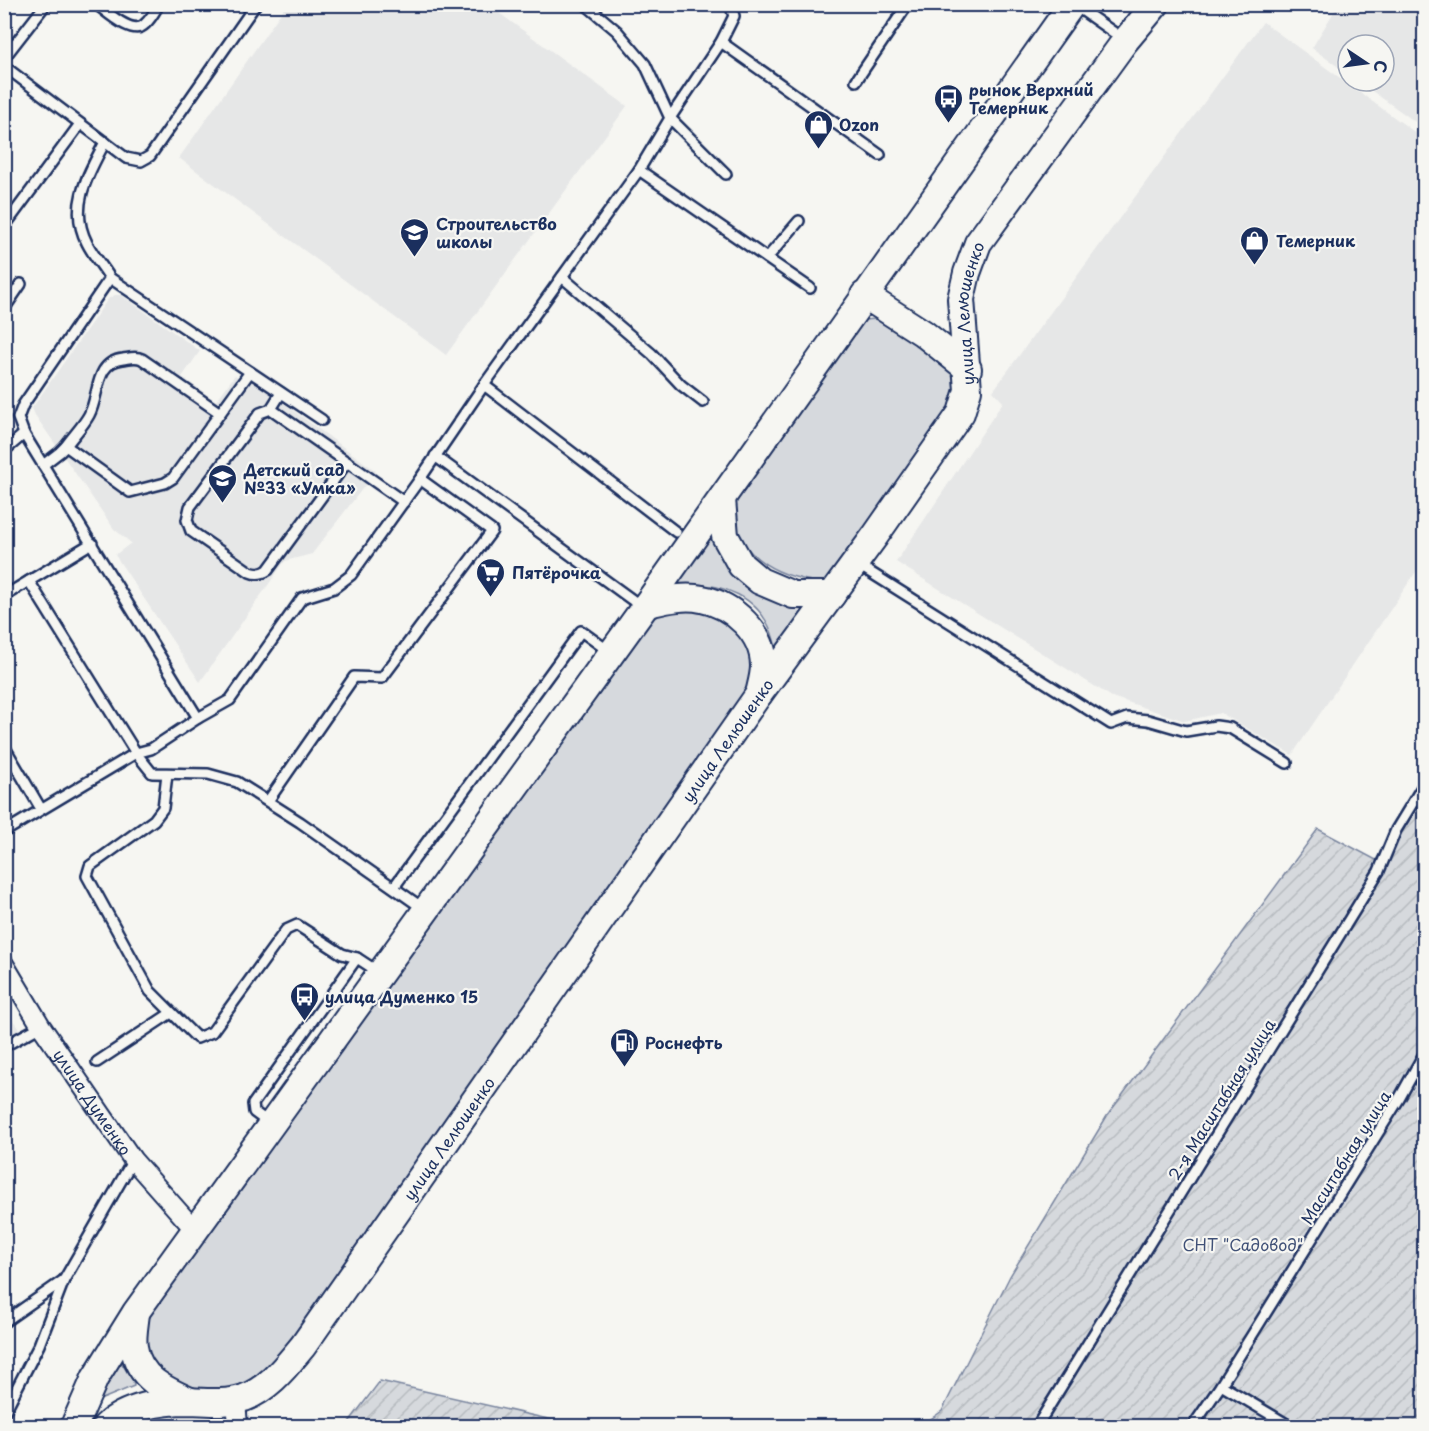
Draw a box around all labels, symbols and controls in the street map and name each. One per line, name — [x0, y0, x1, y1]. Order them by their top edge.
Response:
north arrow — [1336, 33, 1396, 93]
text: С — [1369, 58, 1395, 75]
place label: рынок Верхний Темерник — [969, 77, 1094, 119]
bus stop icon: рынок Верхний Темерник — [932, 82, 964, 124]
shop icon: Ozon — [802, 108, 834, 150]
place label: Ozon — [839, 112, 879, 136]
place label: Строительство школы — [436, 211, 557, 253]
school or university icon: Строительство школы — [399, 216, 431, 258]
shop icon: Темерник — [1239, 224, 1271, 266]
place label: Темерник — [1276, 228, 1356, 252]
street label: улица Лелюшенко — [948, 238, 990, 386]
place label: Детский сад №33 «Умка» — [243, 457, 356, 499]
school or university icon: Детский сад №33 «Умка» — [207, 462, 239, 504]
supermarket icon: Пятёрочка — [475, 556, 507, 598]
place label: Пятёрочка — [512, 560, 601, 584]
street label: улица Лелюшенко — [675, 673, 779, 807]
bus stop icon: улица Думенко 15 — [288, 980, 320, 1022]
place label: улица Думенко 15 — [325, 984, 478, 1008]
street label: 2-я Масштабная улица — [1161, 1014, 1281, 1184]
fuel station icon: Роснефть — [608, 1026, 640, 1068]
place label: Роснефть — [645, 1030, 723, 1054]
street label: улица Думенко — [48, 1044, 138, 1160]
street label: улица Лелюшенко — [397, 1071, 500, 1205]
street label: Масштабная улица — [1294, 1085, 1396, 1229]
park label: СНТ "Садовод" — [1183, 1232, 1303, 1256]

